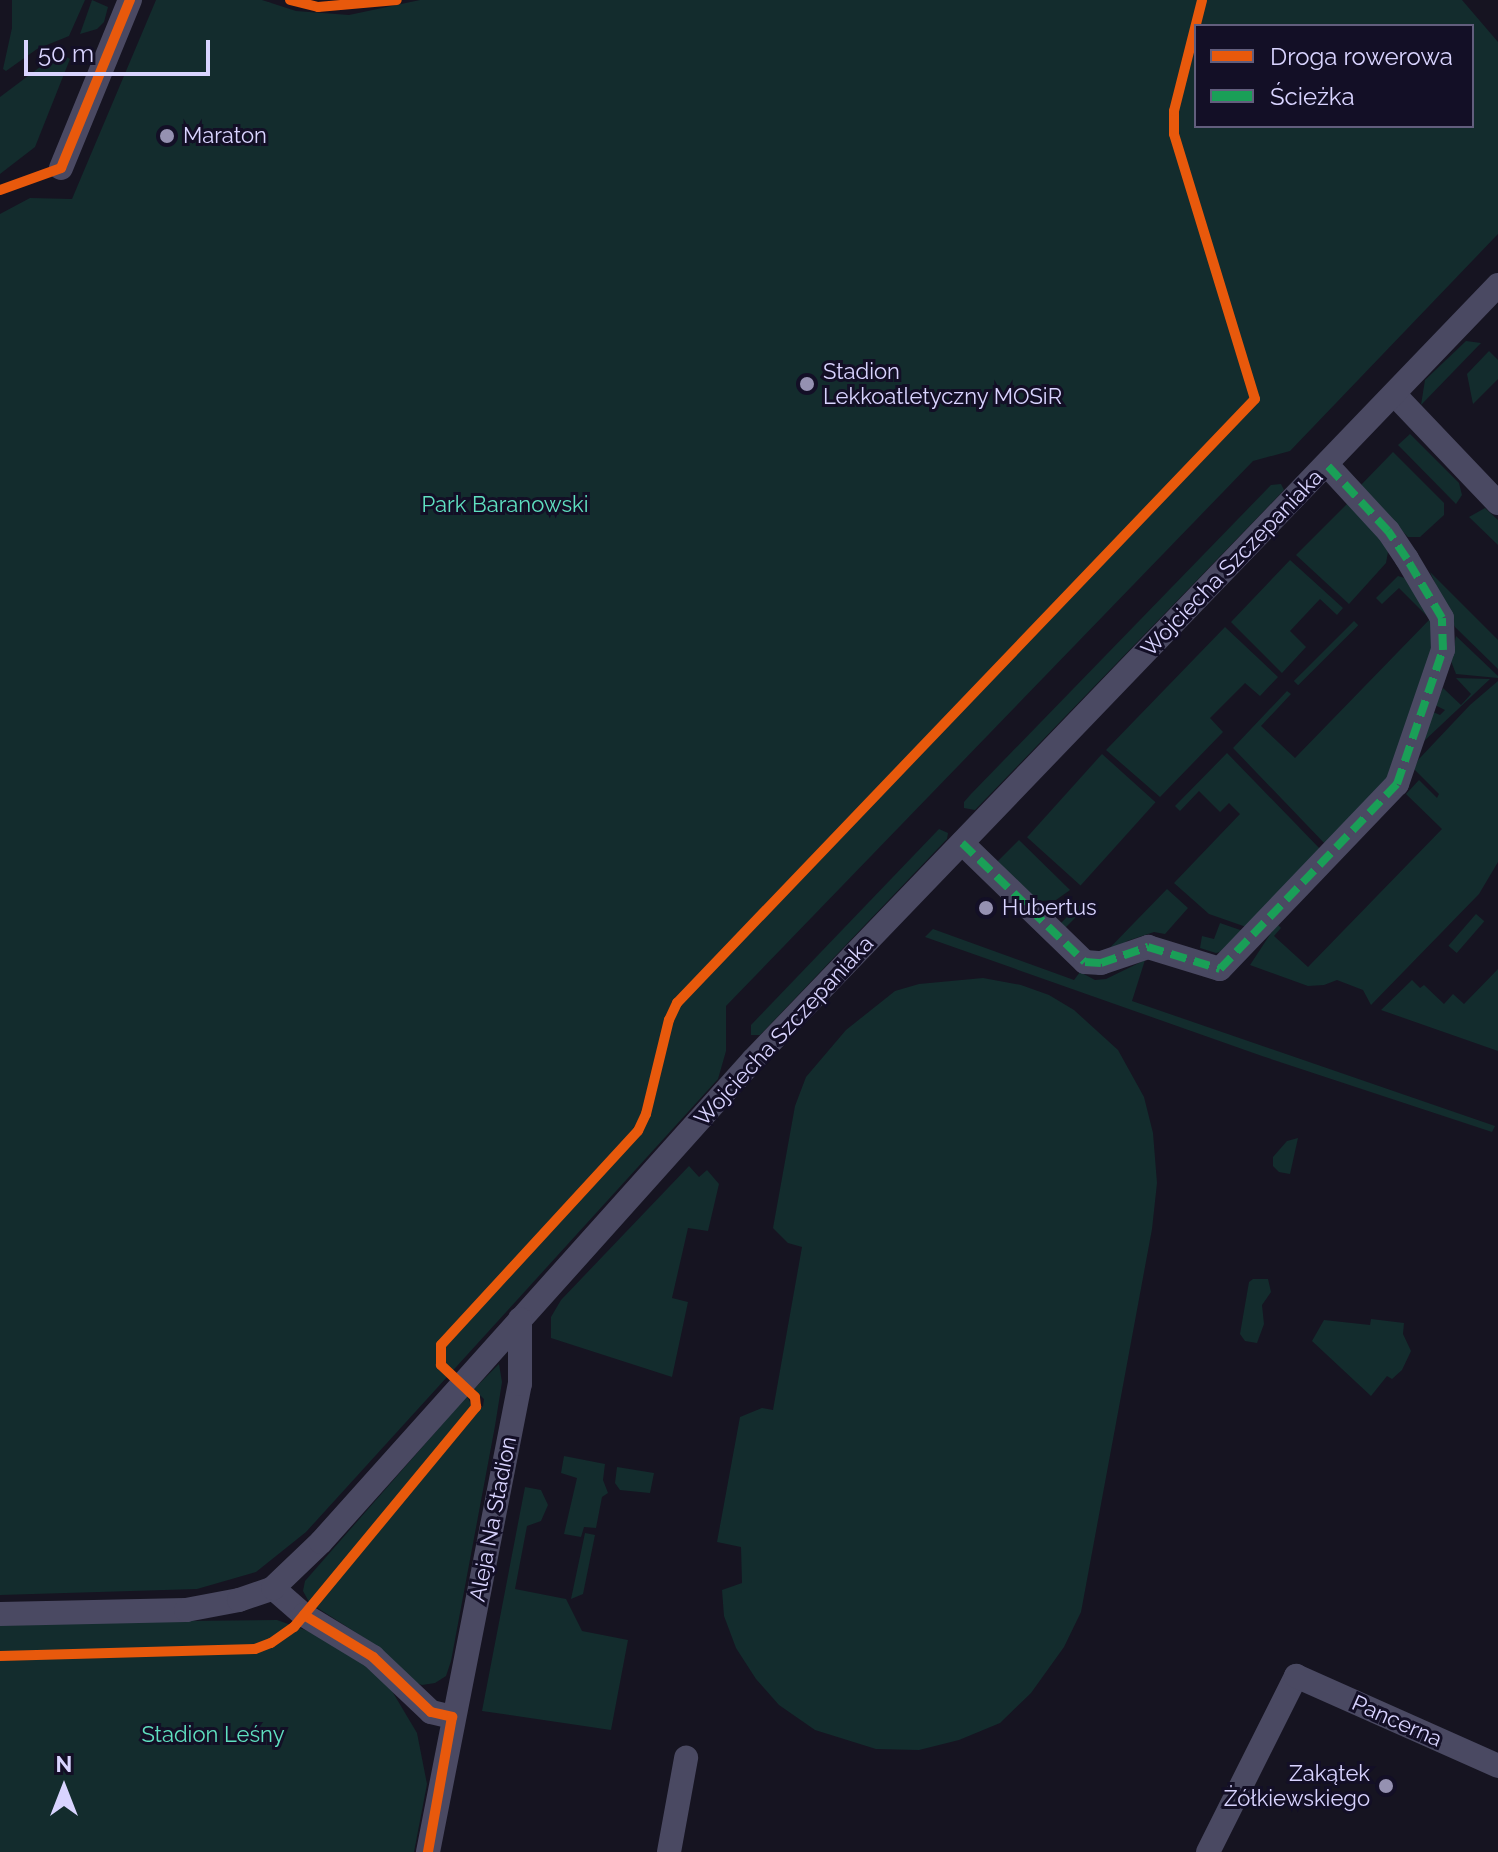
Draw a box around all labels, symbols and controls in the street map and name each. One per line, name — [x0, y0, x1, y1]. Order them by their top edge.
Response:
scale bar — [28, 24, 214, 74]
legend — [1194, 24, 1474, 128]
text: 50 m — [38, 39, 94, 68]
text: Droga rowerowa — [1270, 42, 1453, 71]
text: Ścieżka — [1270, 82, 1354, 111]
place label: Maraton — [183, 123, 267, 149]
marker: Maraton — [158, 127, 176, 145]
place label: Stadion Lekkoatletyczny MOSiR — [823, 358, 1063, 410]
marker: Stadion Lekkoatletyczny MOSiR — [798, 375, 816, 393]
street label: Wojciecha Szczepaniaka — [1136, 464, 1328, 662]
park label: Park Baranowski — [421, 492, 589, 518]
place label: Hubertus — [1002, 895, 1097, 921]
marker: Hubertus — [977, 899, 995, 917]
street label: Wojciecha Szczepaniaka — [689, 931, 879, 1131]
street label: Aleja Na Stadion — [464, 1434, 522, 1604]
street label: Pancerna — [1348, 1689, 1446, 1753]
park label: Stadion Leśny — [141, 1722, 285, 1748]
north arrow — [24, 1748, 104, 1828]
text: N — [56, 1751, 72, 1777]
place label: Zakątek Żółkiewskiego — [1224, 1760, 1370, 1812]
marker: Zakątek Żółkiewskiego — [1377, 1777, 1395, 1795]

